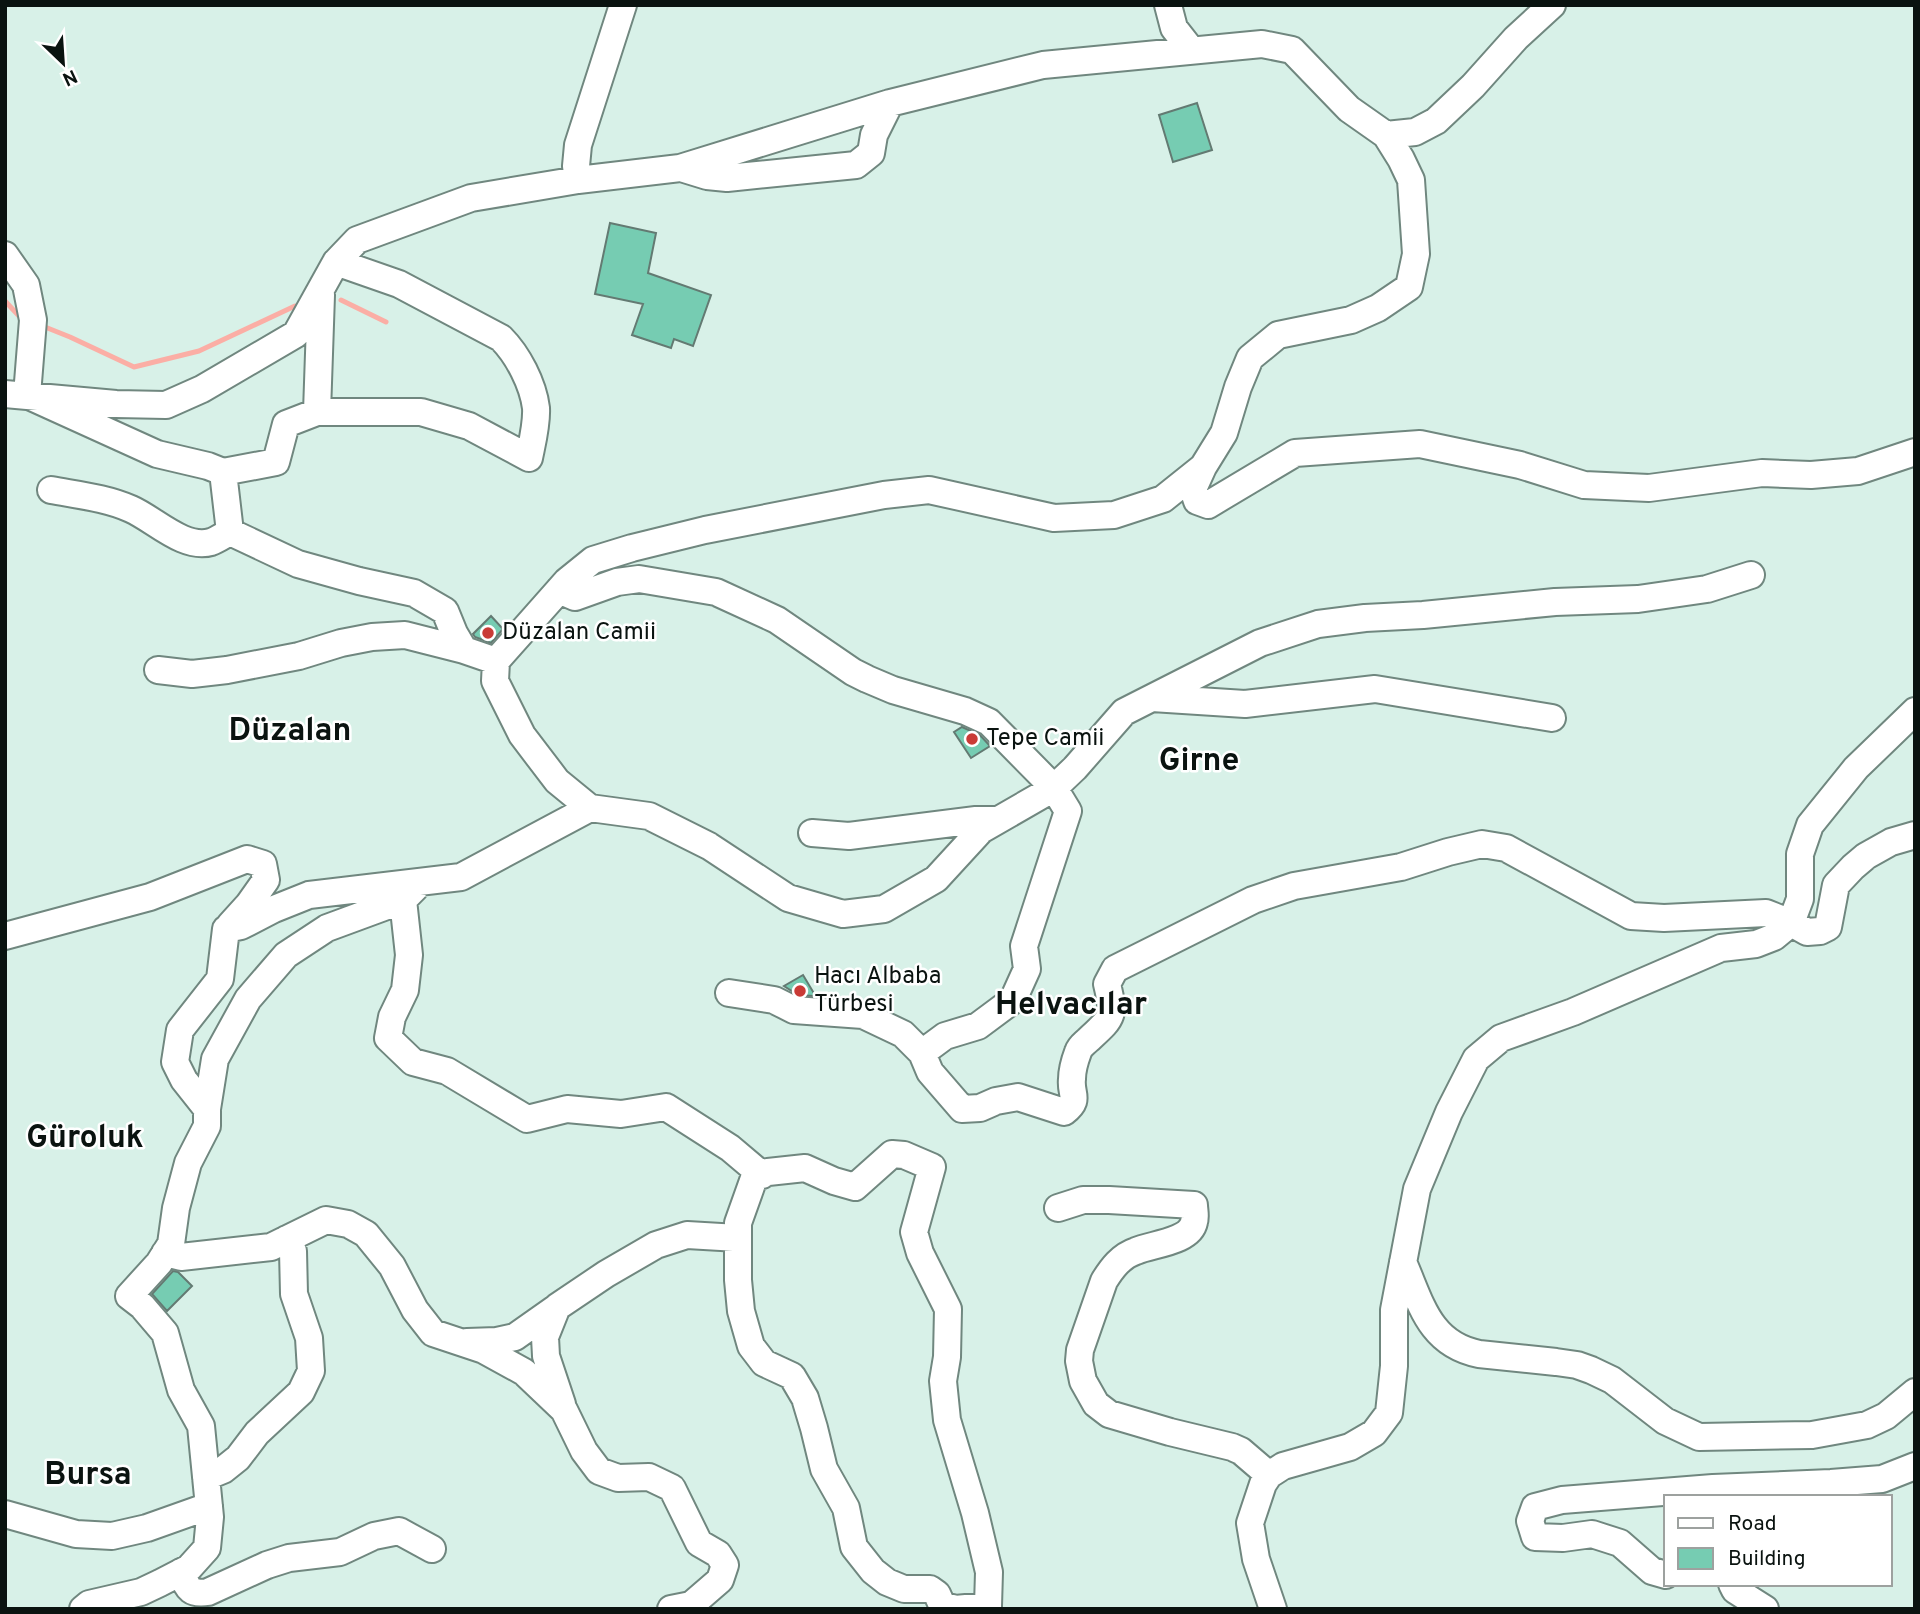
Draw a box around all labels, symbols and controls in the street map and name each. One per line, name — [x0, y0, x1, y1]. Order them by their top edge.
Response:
north arrow — [28, 28, 98, 98]
text: N — [58, 63, 81, 90]
place label: Düzalan Camii — [502, 618, 656, 648]
marker: Düzalan Camii — [480, 625, 496, 641]
district label: Düzalan — [228, 712, 352, 752]
place label: Tepe Camii — [986, 724, 1104, 754]
marker: Tepe Camii — [964, 731, 980, 747]
district label: Girne — [1159, 742, 1239, 782]
place label: Hacı Albaba Türbesi — [814, 962, 941, 1020]
marker: Hacı Albaba Türbesi — [792, 983, 808, 999]
district label: Helvacılar — [995, 986, 1147, 1026]
district label: Güroluk — [26, 1119, 144, 1159]
district label: Bursa — [44, 1456, 132, 1496]
legend — [1664, 1495, 1892, 1586]
text: Road — [1728, 1511, 1777, 1538]
text: Building — [1728, 1546, 1806, 1573]

